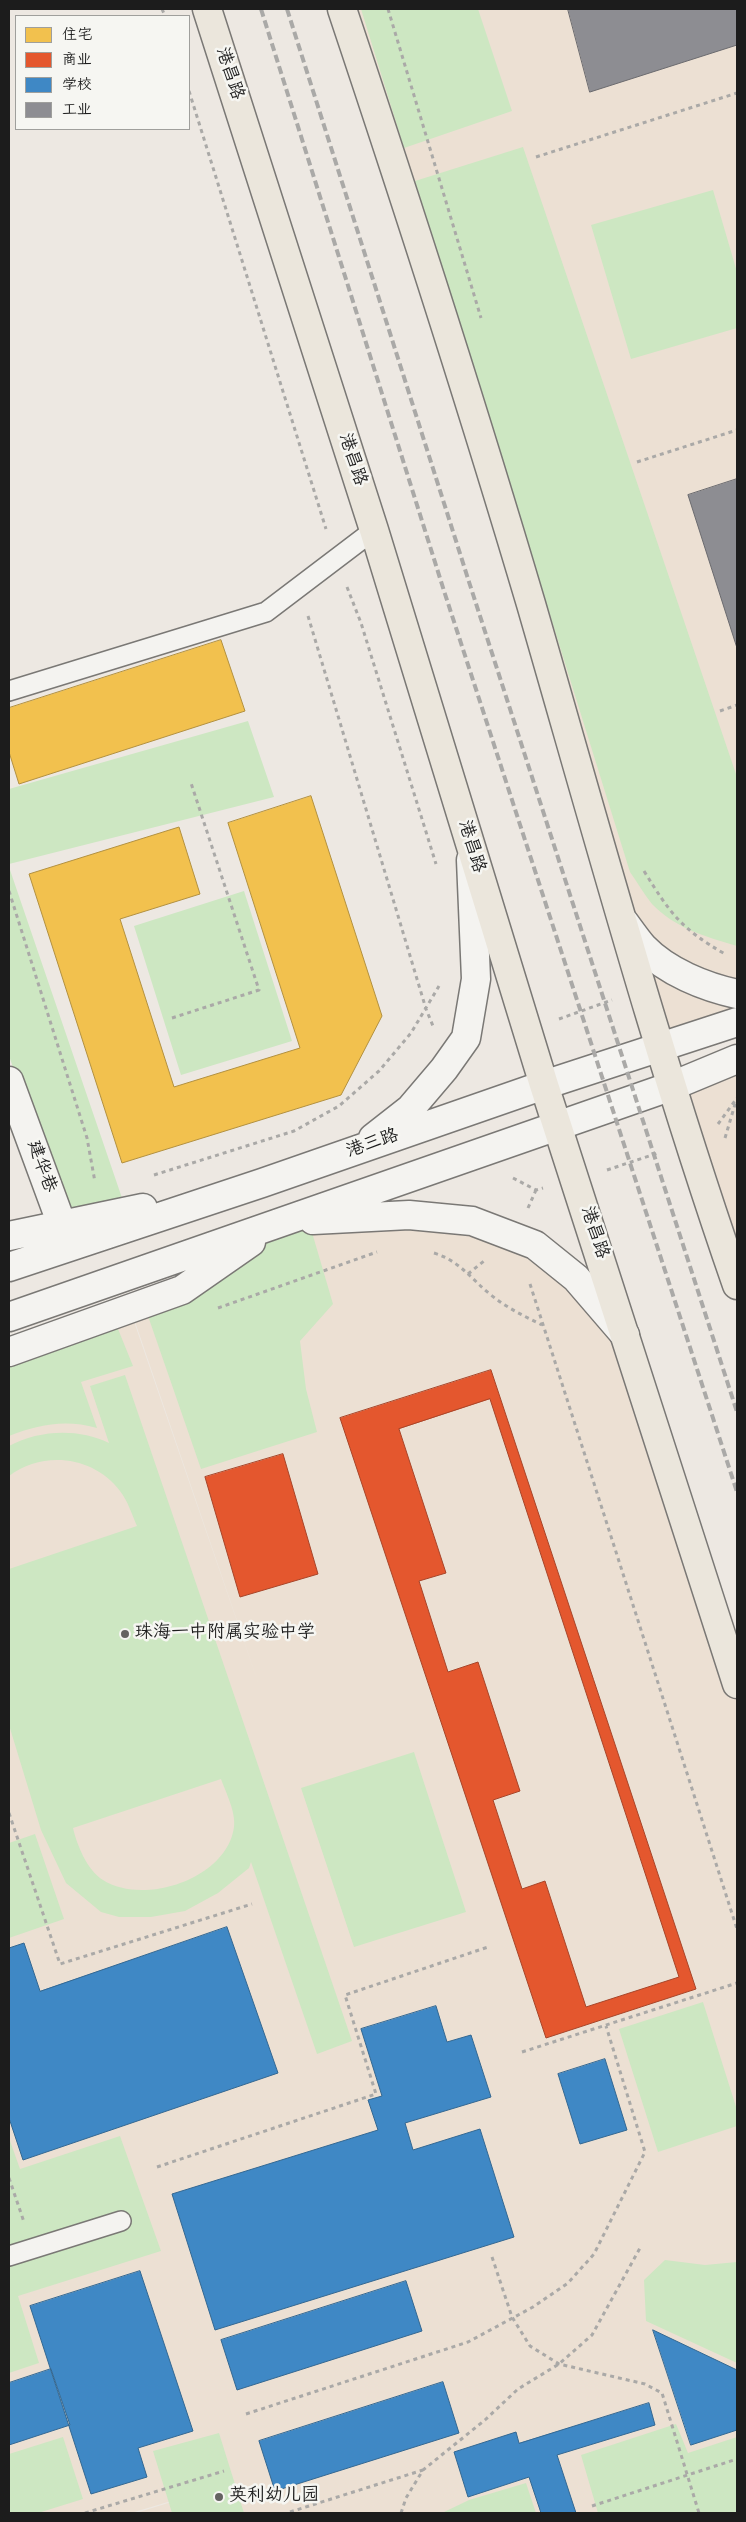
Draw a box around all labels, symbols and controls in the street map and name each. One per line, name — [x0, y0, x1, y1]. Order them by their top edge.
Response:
legend — [15, 15, 190, 130]
text: 住宅 — [62, 27, 92, 45]
street label: 港昌路 — [209, 45, 247, 103]
text: 商业 — [62, 52, 92, 70]
text: 学校 — [62, 77, 92, 95]
text: 工业 — [62, 102, 92, 120]
street label: 港昌路 — [332, 431, 370, 489]
street label: 港昌路 — [452, 818, 488, 876]
street label: 港三路 — [344, 1126, 402, 1164]
street label: 建华巷 — [21, 1138, 59, 1196]
street label: 港昌路 — [574, 1204, 612, 1262]
place label: 珠海一中附属实验中学 — [135, 1623, 315, 1645]
marker: 珠海一中附属实验中学 — [119, 1628, 131, 1640]
place label: 英利幼儿园 — [229, 2486, 319, 2508]
marker: 英利幼儿园 — [213, 2491, 225, 2503]

